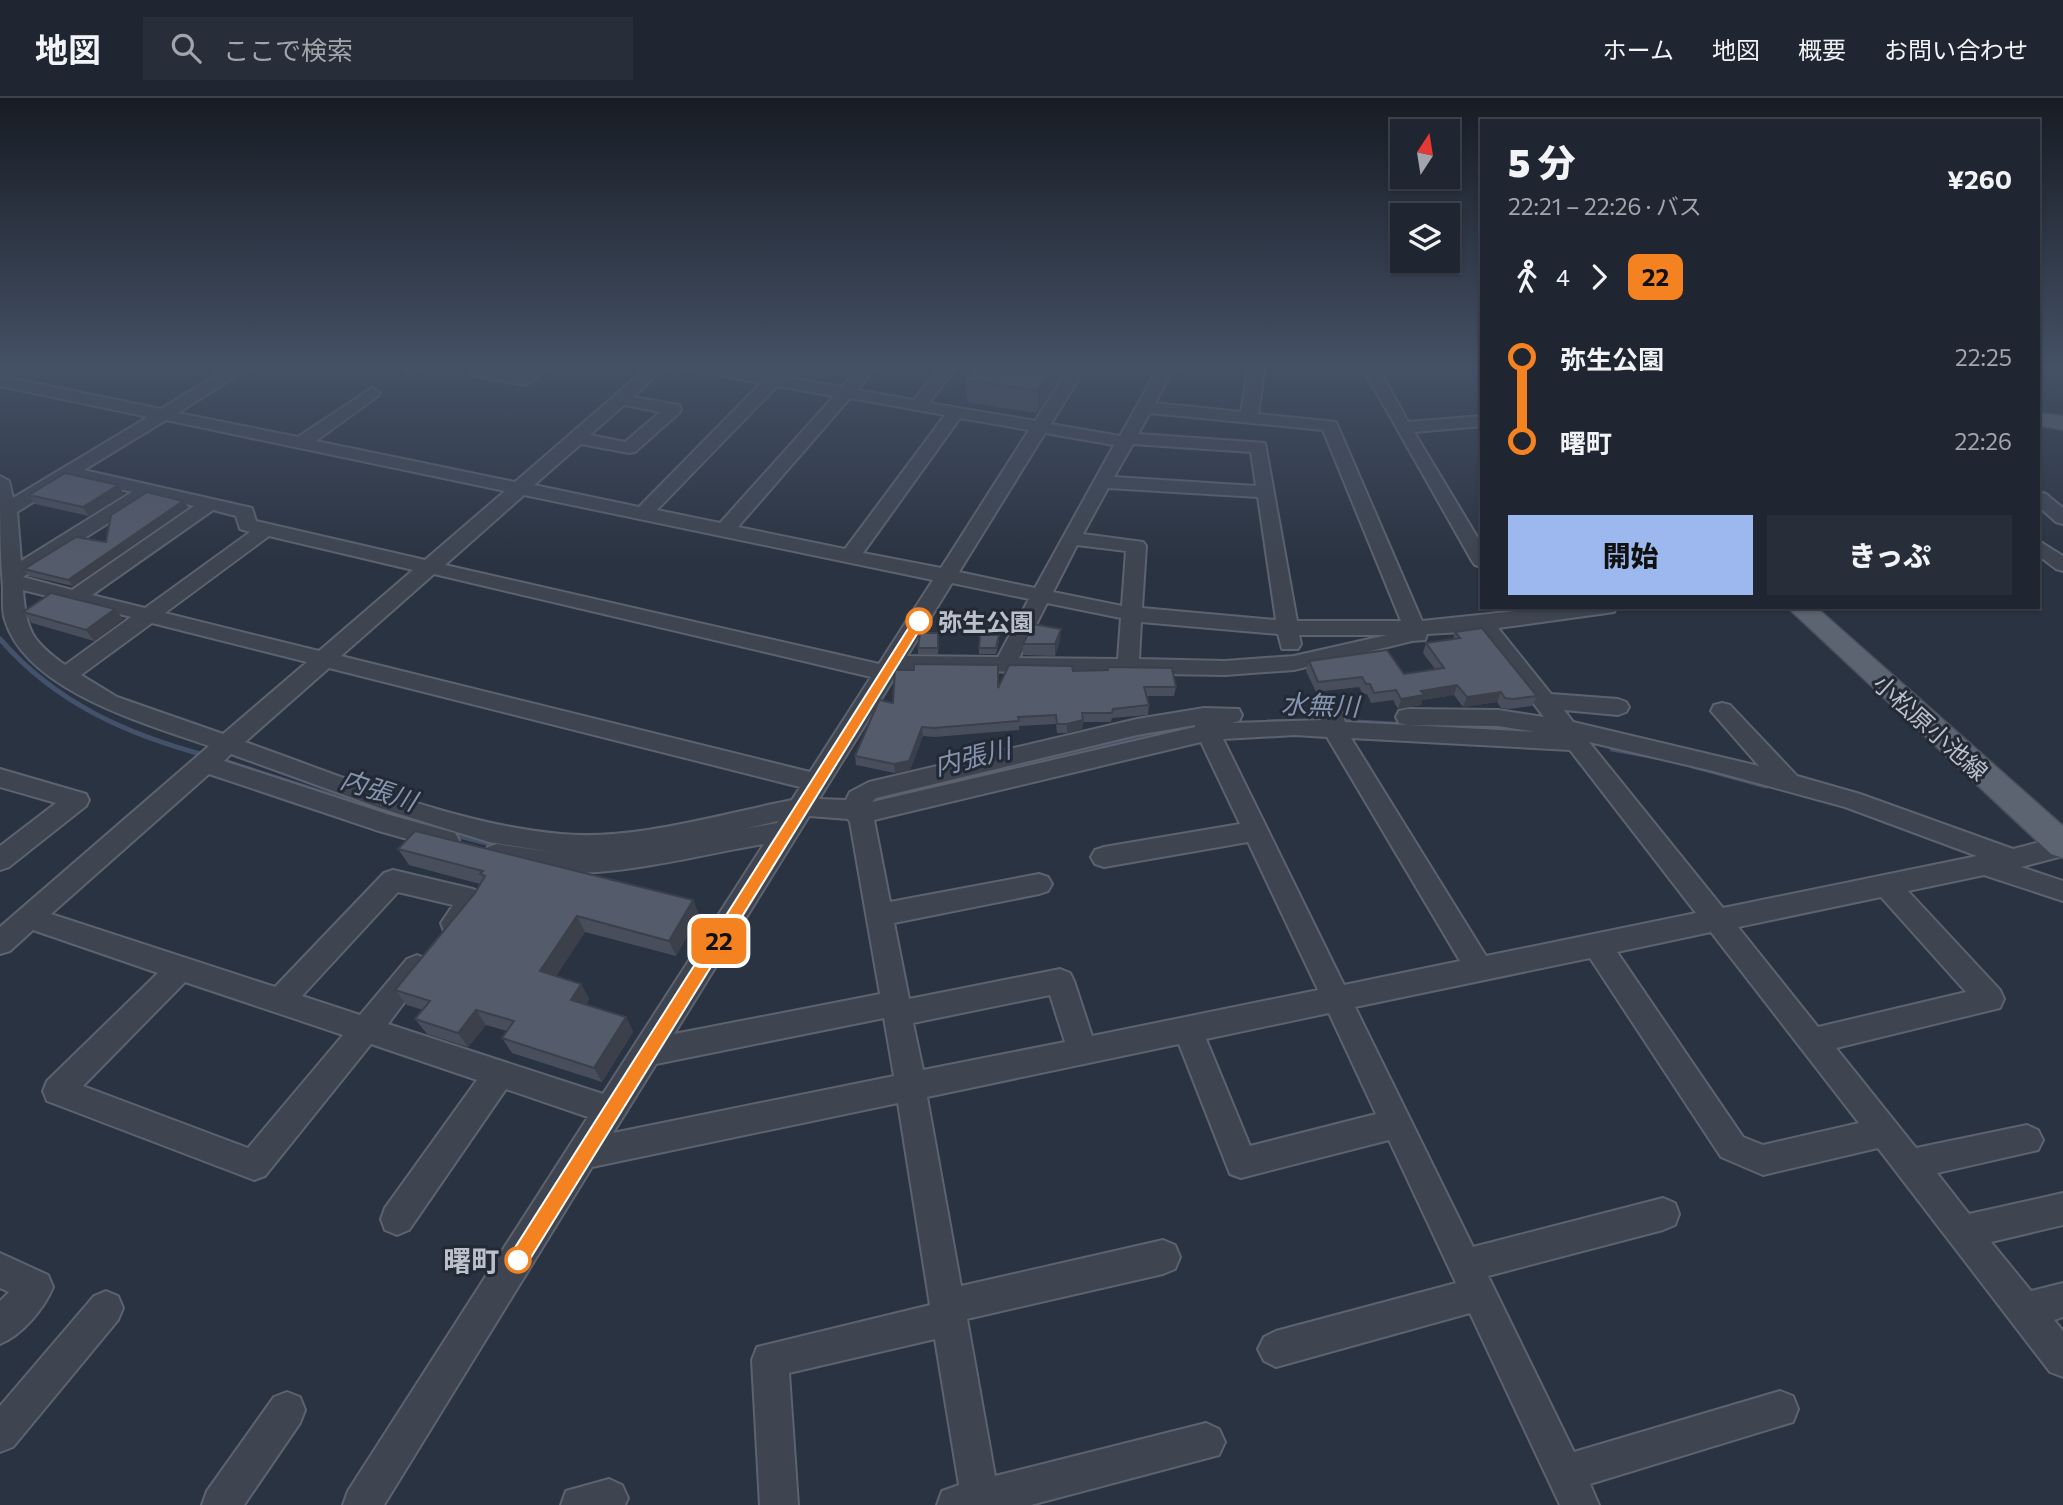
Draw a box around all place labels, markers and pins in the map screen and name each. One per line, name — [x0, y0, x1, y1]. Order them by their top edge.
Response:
place label: 弥生公園 — [938, 607, 1034, 636]
marker: 弥生公園 — [906, 608, 932, 634]
place label: 曙町 — [443, 1243, 499, 1277]
marker: 曙町 — [505, 1247, 531, 1273]

